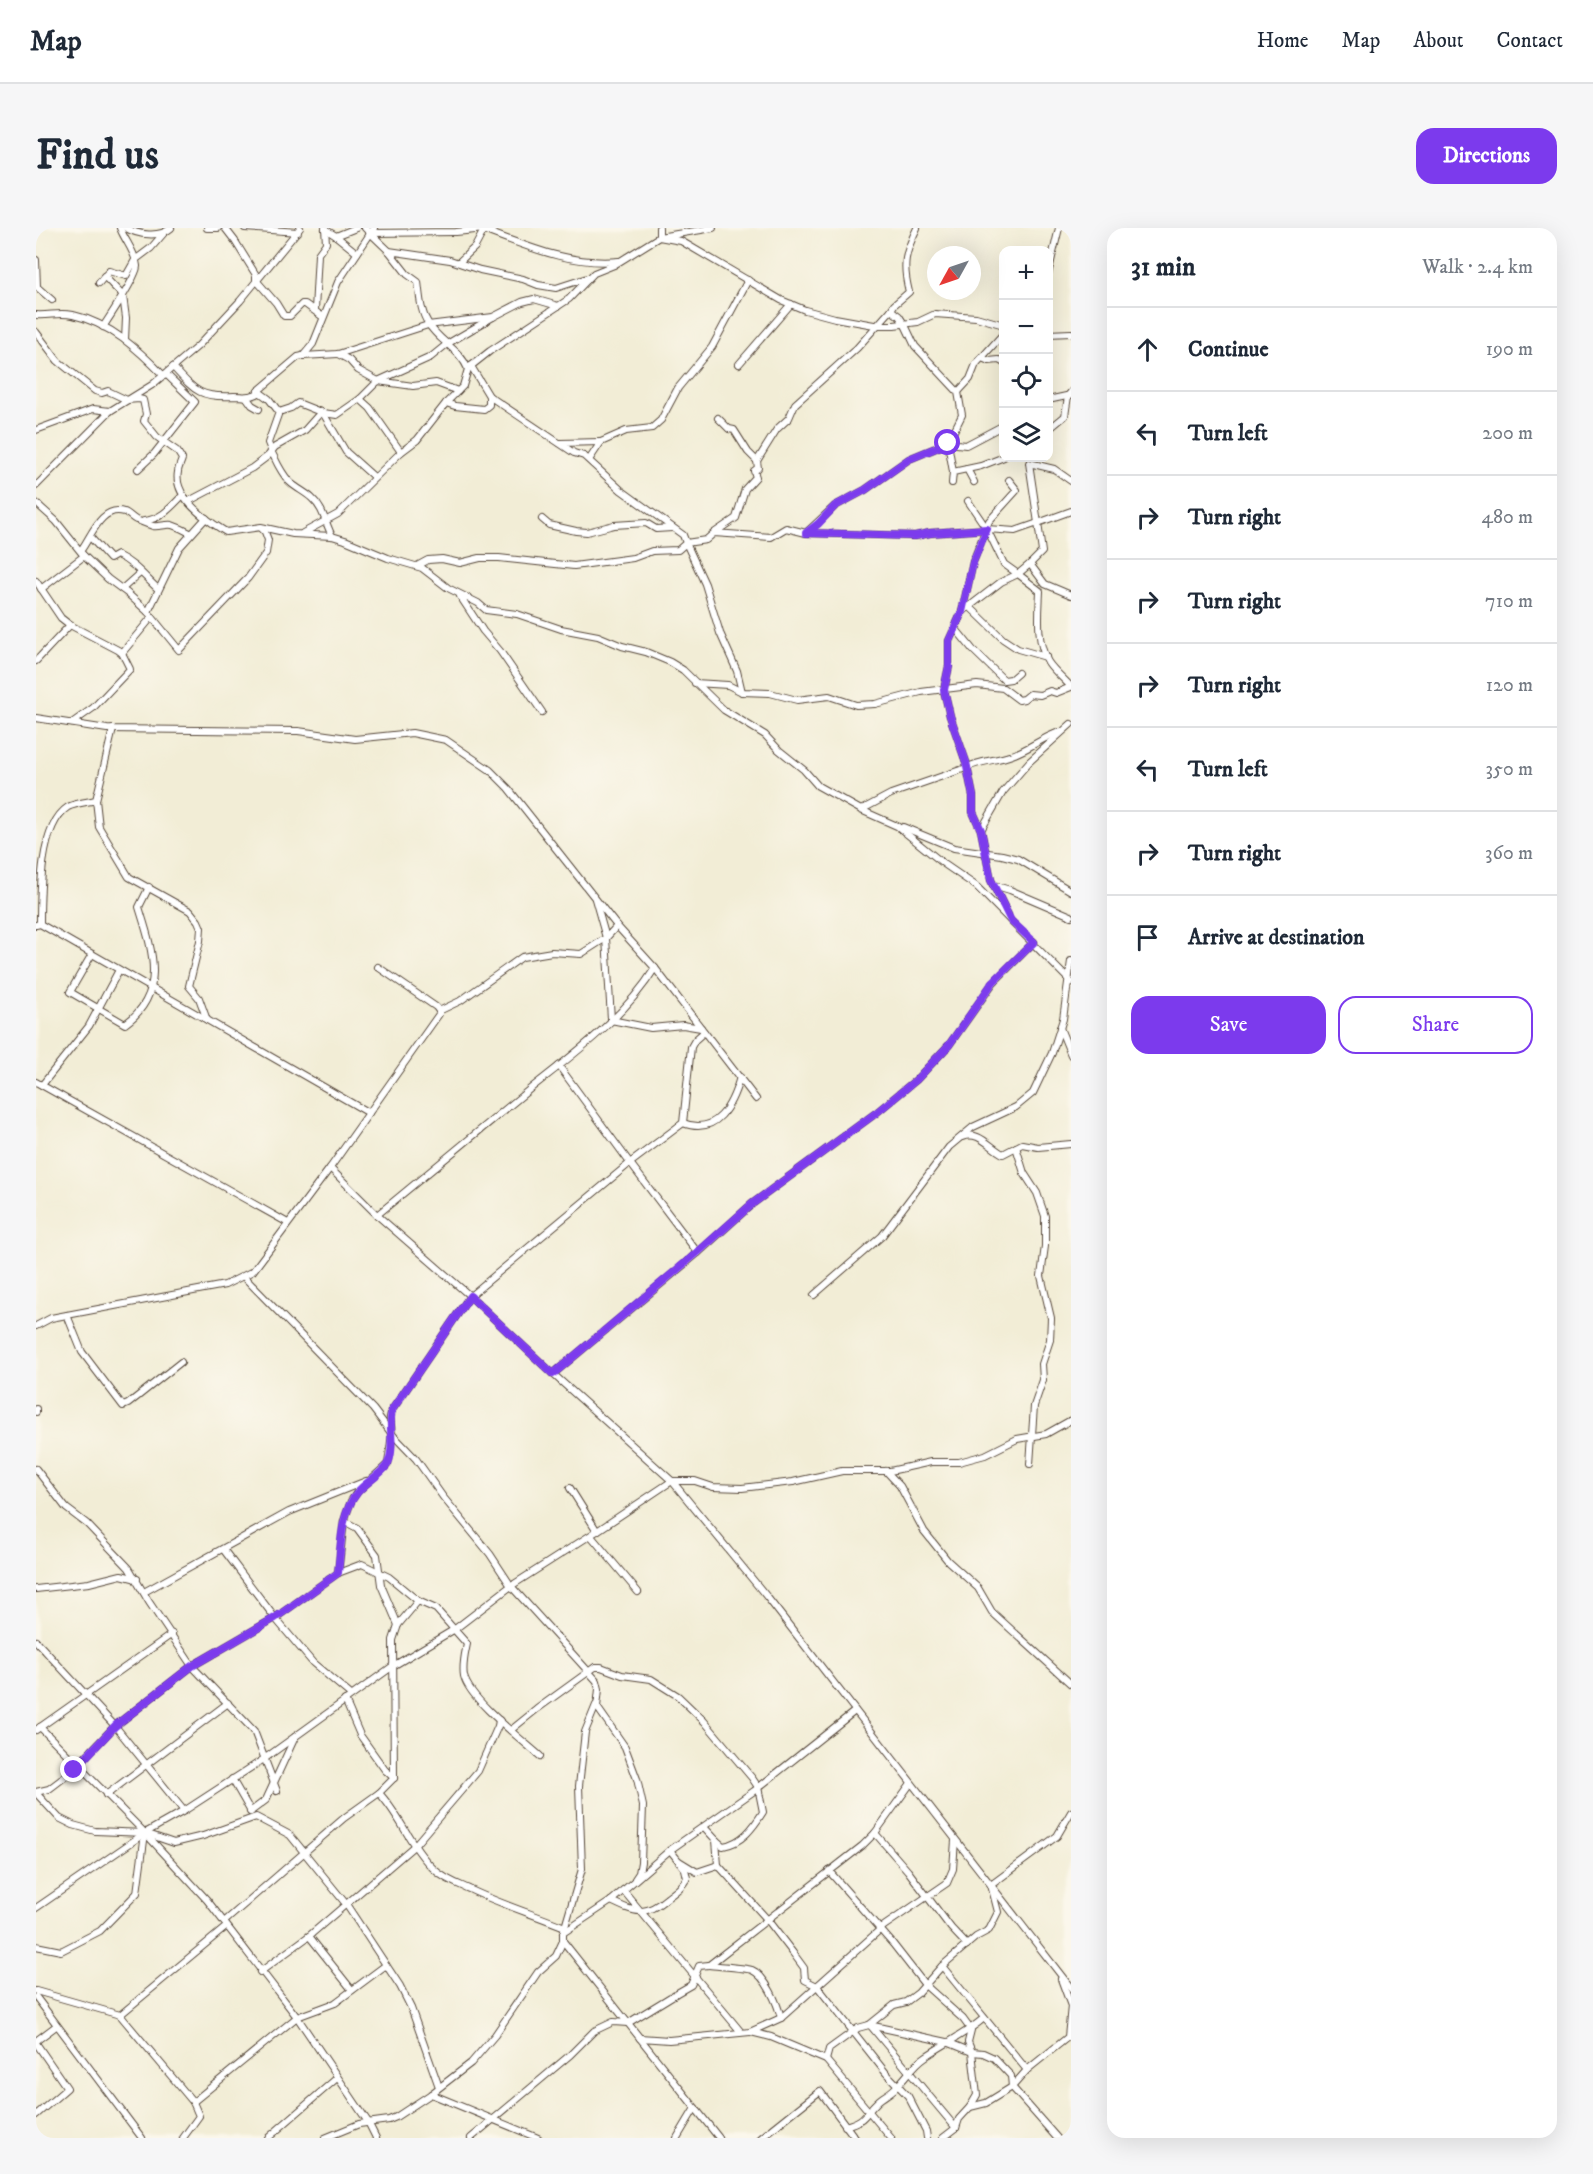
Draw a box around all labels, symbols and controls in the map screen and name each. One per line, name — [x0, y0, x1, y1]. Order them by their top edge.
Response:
text: Map — [30, 24, 82, 59]
text: Home — [1257, 28, 1309, 54]
text: Map — [1342, 28, 1380, 54]
text: About — [1413, 28, 1464, 54]
text: Contact — [1497, 28, 1563, 54]
button: Directions — [1416, 128, 1557, 184]
text: Find us — [36, 130, 159, 182]
north arrow — [927, 246, 981, 300]
map controls — [999, 246, 1053, 462]
button: + — [999, 246, 1053, 300]
text: 31 min — [1131, 251, 1196, 284]
text: Walk · 2.4 km — [1422, 255, 1533, 280]
button: − — [999, 300, 1053, 354]
icon: ahead — [1131, 333, 1164, 366]
text: Continue — [1188, 336, 1269, 363]
text: 190 m — [1486, 337, 1533, 362]
button: locate — [999, 354, 1053, 408]
button: layers — [999, 408, 1053, 462]
icon: left — [1131, 417, 1164, 450]
text: Turn left — [1188, 420, 1268, 447]
text: 200 m — [1482, 421, 1533, 446]
route start — [934, 429, 960, 455]
icon: right — [1131, 501, 1164, 534]
text: Turn right — [1188, 504, 1281, 531]
text: 480 m — [1481, 505, 1533, 530]
icon: right — [1131, 585, 1164, 618]
text: Turn right — [1188, 588, 1281, 615]
text: 710 m — [1485, 589, 1533, 614]
icon: right — [1131, 669, 1164, 702]
text: Turn right — [1188, 672, 1281, 699]
text: 120 m — [1486, 673, 1533, 698]
icon: left — [1131, 753, 1164, 786]
text: Turn left — [1188, 756, 1268, 783]
text: 350 m — [1486, 757, 1533, 782]
icon: right — [1131, 837, 1164, 870]
text: Turn right — [1188, 840, 1281, 867]
text: 360 m — [1485, 841, 1533, 866]
icon: arrive — [1131, 921, 1164, 954]
text: Arrive at destination — [1188, 924, 1365, 951]
button: Save — [1131, 996, 1326, 1054]
button: Share — [1338, 996, 1533, 1054]
route end — [60, 1756, 86, 1782]

